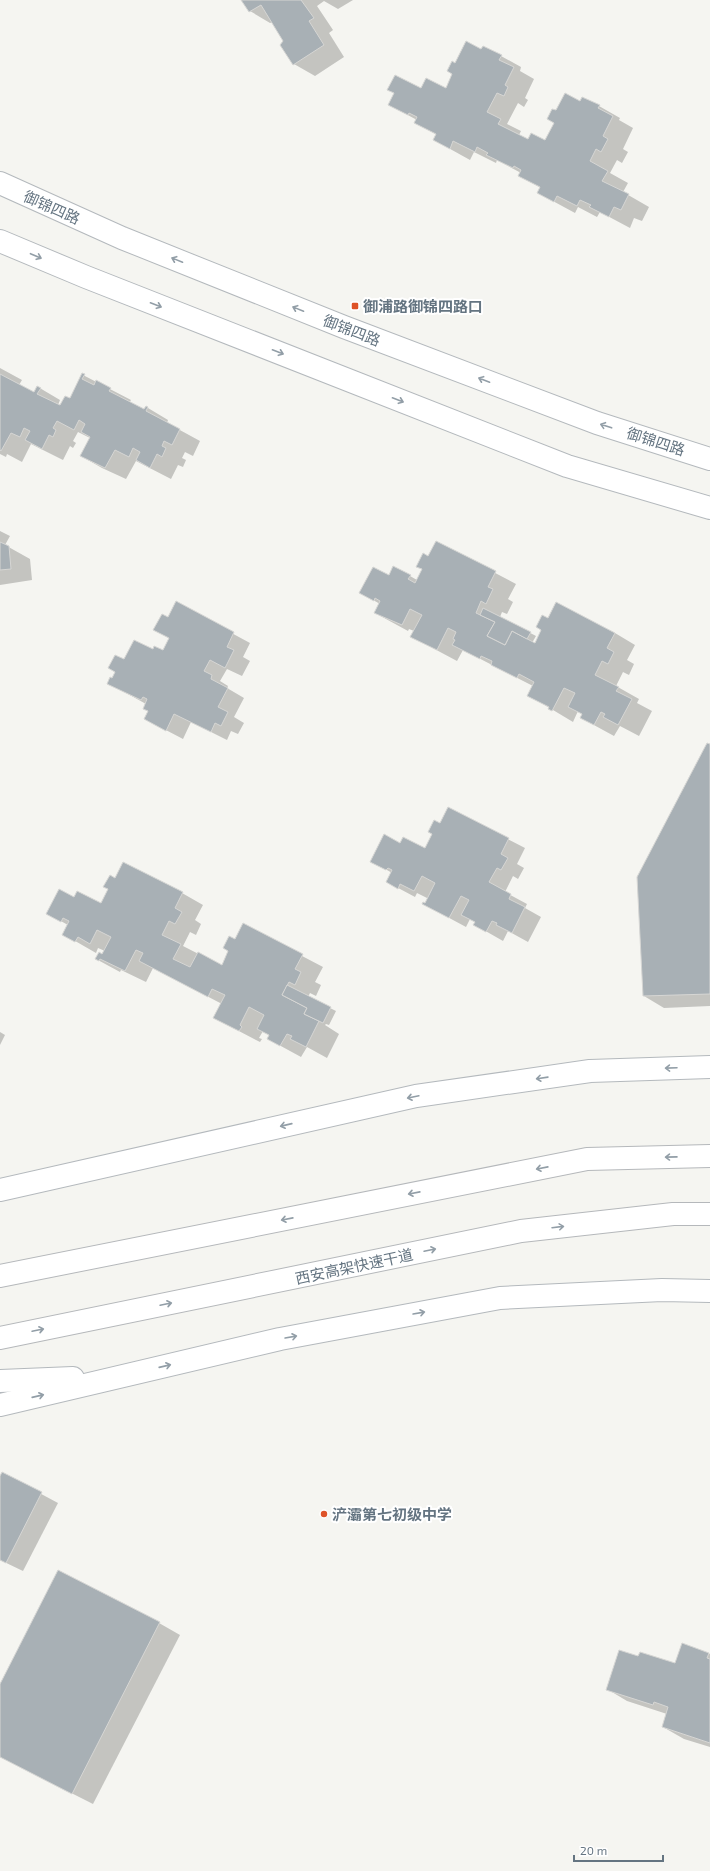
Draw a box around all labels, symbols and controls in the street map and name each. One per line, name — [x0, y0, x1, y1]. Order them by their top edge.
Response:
street label: 御锦四路 — [21, 187, 83, 227]
one-way arrow — [29, 253, 41, 260]
one-way arrow — [172, 256, 184, 263]
place label: 御浦路御锦四路口 — [363, 297, 483, 315]
one-way arrow — [150, 301, 162, 309]
marker: 御浦路御锦四路口 — [350, 301, 360, 311]
one-way arrow — [292, 304, 304, 312]
street label: 御锦四路 — [321, 311, 383, 349]
one-way arrow — [271, 349, 283, 357]
one-way arrow — [478, 376, 491, 383]
one-way arrow — [392, 396, 404, 404]
one-way arrow — [601, 421, 613, 429]
street label: 御锦四路 — [625, 423, 687, 459]
one-way arrow — [665, 1064, 678, 1072]
one-way arrow — [535, 1074, 548, 1082]
one-way arrow — [407, 1093, 420, 1101]
one-way arrow — [280, 1122, 293, 1130]
one-way arrow — [665, 1153, 678, 1161]
one-way arrow — [536, 1164, 549, 1172]
one-way arrow — [408, 1190, 421, 1198]
one-way arrow — [281, 1215, 294, 1223]
one-way arrow — [551, 1223, 564, 1231]
street label: 西安高架快速干道 — [293, 1245, 415, 1287]
one-way arrow — [423, 1246, 436, 1254]
one-way arrow — [159, 1300, 172, 1308]
one-way arrow — [412, 1309, 425, 1317]
one-way arrow — [31, 1326, 44, 1334]
one-way arrow — [284, 1332, 297, 1340]
one-way arrow — [158, 1362, 171, 1369]
one-way arrow — [31, 1391, 44, 1399]
place label: 浐灞第七初级中学 — [332, 1505, 452, 1523]
marker: 浐灞第七初级中学 — [319, 1509, 329, 1519]
scale bar — [574, 1837, 663, 1863]
text: 20 m — [580, 1843, 607, 1857]

